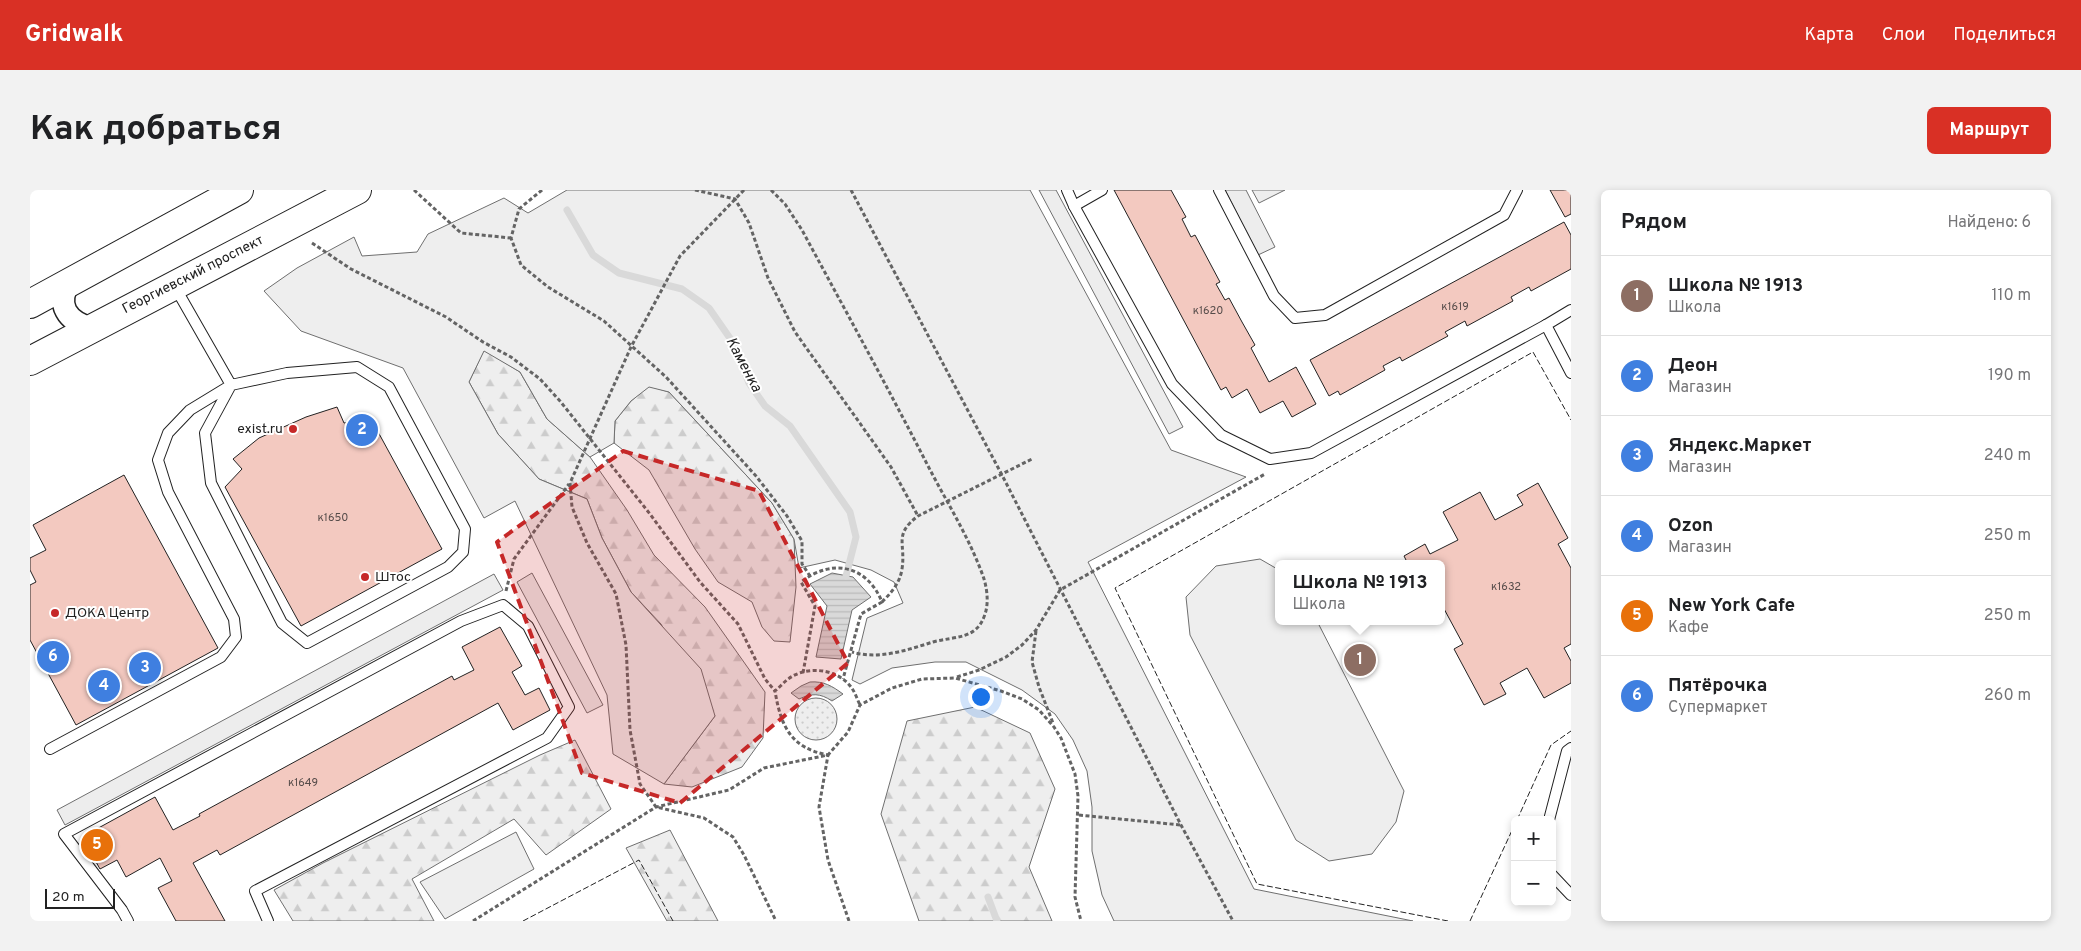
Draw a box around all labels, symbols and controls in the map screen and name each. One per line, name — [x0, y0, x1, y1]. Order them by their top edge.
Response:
text: Gridwalk — [25, 20, 123, 50]
text: Карта — [1804, 24, 1854, 47]
text: Слои — [1882, 24, 1925, 47]
text: Поделиться — [1953, 24, 2056, 47]
button: Маршрут — [1927, 107, 2051, 154]
text: Как добраться — [30, 108, 282, 152]
text: Рядом — [1621, 209, 1687, 236]
text: Найдено: 6 — [1948, 213, 2031, 233]
street label: Георгиевский проспект — [120, 232, 266, 318]
text: Школа № 1913 — [1668, 274, 1803, 298]
text: 1 — [1634, 286, 1640, 306]
text: 110 m — [1991, 286, 2031, 306]
text: Школа — [1668, 298, 1721, 318]
house number: к1619 — [1441, 300, 1469, 314]
house number: к1620 — [1193, 304, 1223, 318]
water label: Каменка — [721, 334, 765, 396]
text: Деон — [1668, 354, 1718, 378]
text: 2 — [1632, 366, 1642, 386]
text: 190 m — [1988, 366, 2031, 386]
text: Магазин — [1668, 378, 1732, 398]
pin: 2 — [346, 411, 378, 449]
place label: exist.ru — [237, 421, 283, 438]
marker: exist.ru — [287, 423, 299, 435]
text: Яндекс.Маркет — [1668, 434, 1811, 458]
text: 3 — [1632, 446, 1642, 466]
text: 240 m — [1984, 446, 2031, 466]
text: Магазин — [1668, 458, 1732, 478]
house number: к1650 — [318, 511, 348, 525]
text: Ozon — [1668, 514, 1713, 538]
text: 4 — [1632, 526, 1642, 546]
text: 250 m — [1984, 526, 2031, 546]
text: Магазин — [1668, 538, 1732, 558]
popup — [1275, 560, 1445, 625]
place label: Штос — [375, 569, 411, 586]
marker: Штос — [359, 571, 371, 583]
text: Школа № 1913 — [1292, 571, 1428, 595]
house number: к1632 — [1491, 580, 1521, 594]
text: New York Cafe — [1668, 594, 1795, 618]
text: Школа — [1292, 595, 1345, 615]
place label: ДОКА Центр — [65, 605, 149, 622]
text: 5 — [1632, 606, 1642, 626]
text: 250 m — [1984, 606, 2031, 626]
marker: ДОКА Центр — [49, 607, 61, 619]
text: Кафе — [1668, 618, 1709, 638]
pin: 6 — [37, 638, 69, 676]
pin: 1 — [1344, 641, 1376, 679]
pin: 3 — [129, 649, 161, 687]
pin: 4 — [88, 667, 120, 705]
text: Пятёрочка — [1668, 674, 1767, 698]
your location — [968, 684, 994, 710]
text: 6 — [1632, 686, 1642, 706]
text: 260 m — [1984, 686, 2031, 706]
text: Супермаркет — [1668, 698, 1768, 718]
house number: к1649 — [288, 776, 318, 790]
map controls — [1511, 816, 1556, 906]
button: + — [1511, 816, 1556, 861]
pin: 5 — [81, 826, 113, 864]
button: − — [1511, 861, 1556, 906]
scale bar — [45, 886, 115, 909]
text: 20 m — [52, 889, 85, 906]

